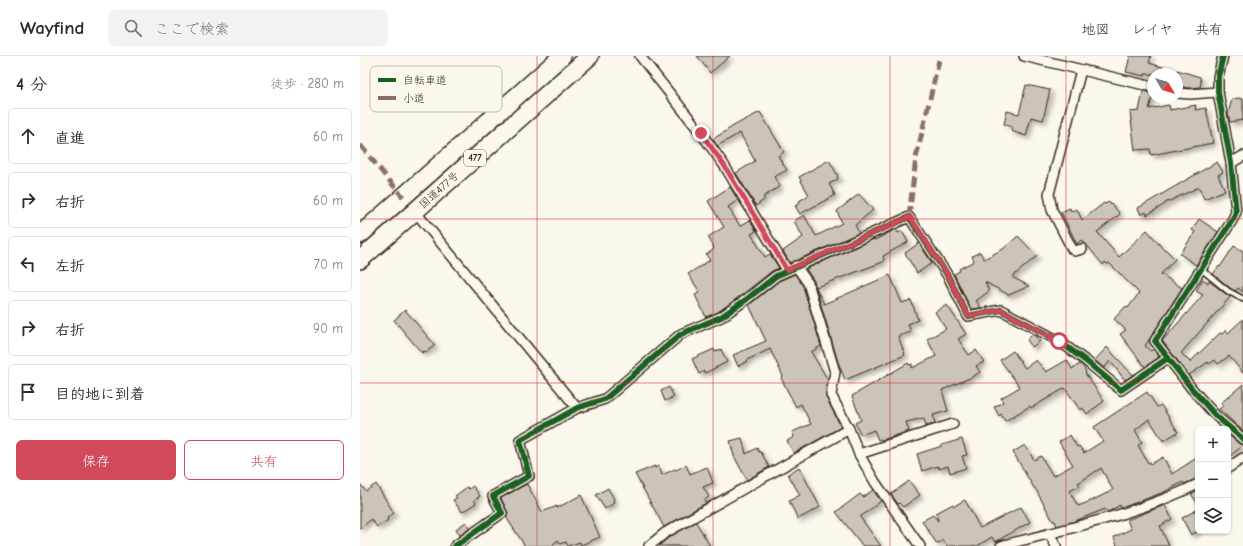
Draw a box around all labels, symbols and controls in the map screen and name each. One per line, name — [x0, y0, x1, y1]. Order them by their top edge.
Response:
search box — [108, 10, 388, 46]
text: Wayfind — [20, 17, 84, 39]
icon: search — [122, 17, 144, 39]
text: ここで検索 — [154, 20, 229, 38]
text: 地図 — [1082, 21, 1110, 38]
text: レイヤ — [1132, 21, 1173, 38]
text: 共有 — [1195, 21, 1223, 38]
legend — [370, 66, 502, 112]
north arrow — [1147, 68, 1183, 104]
text: 自転車道 — [403, 74, 447, 87]
text: 4 分 — [16, 75, 47, 94]
text: 徒歩 · 280 m — [271, 76, 344, 91]
text: 小道 — [403, 92, 425, 105]
route end — [692, 124, 710, 142]
icon: ahead — [17, 125, 39, 147]
text: 直進 — [55, 129, 85, 147]
text: 60 m — [313, 129, 343, 144]
road number: 477 — [464, 150, 486, 166]
street label: 国道477号 — [417, 169, 461, 211]
icon: right — [17, 189, 39, 211]
text: 右折 — [55, 193, 85, 211]
text: 60 m — [313, 193, 343, 208]
icon: left — [17, 253, 39, 275]
text: 左折 — [55, 257, 85, 275]
text: 70 m — [314, 257, 343, 272]
icon: right — [17, 317, 39, 339]
text: 右折 — [55, 321, 85, 339]
text: 90 m — [313, 321, 343, 336]
route start — [1050, 332, 1068, 350]
icon: arrive — [17, 381, 39, 403]
text: 目的地に到着 — [55, 385, 145, 403]
map controls — [1195, 426, 1231, 534]
button: + — [1195, 426, 1231, 462]
button: 保存 — [16, 440, 176, 480]
button: 共有 — [184, 440, 344, 480]
button: − — [1195, 462, 1231, 498]
button: layers — [1195, 498, 1231, 534]

